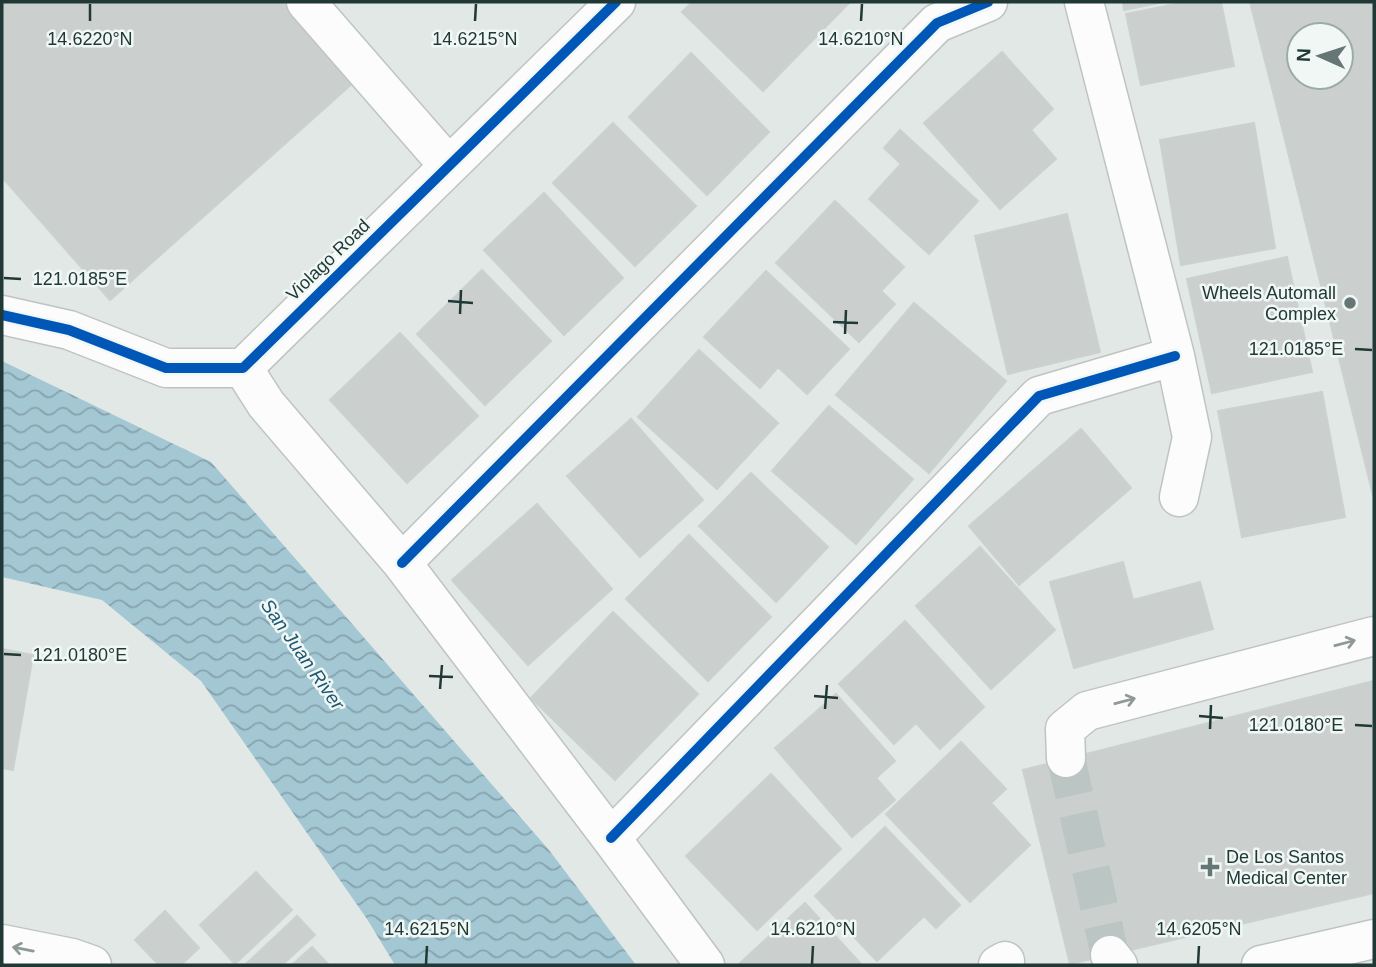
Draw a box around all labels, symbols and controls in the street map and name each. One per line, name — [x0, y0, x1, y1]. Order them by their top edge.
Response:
north arrow — [1285, 21, 1355, 91]
text: 14.6220°N — [47, 29, 133, 49]
text: 14.6215°N — [432, 29, 518, 49]
text: 14.6210°N — [818, 29, 904, 49]
text: N — [1293, 48, 1314, 63]
street label: Violago Road — [282, 215, 374, 305]
text: 121.0185°E — [33, 269, 127, 289]
place label: Wheels Automall Complex — [1202, 283, 1336, 324]
marker: Wheels Automall Complex — [1342, 295, 1358, 311]
text: 121.0185°E — [1249, 339, 1343, 359]
water label: San Juan River — [257, 595, 349, 714]
one-way arrow — [1334, 636, 1356, 649]
text: 121.0180°E — [33, 645, 127, 665]
one-way arrow — [1113, 694, 1136, 707]
text: 121.0180°E — [1249, 715, 1343, 735]
place label: De Los Santos Medical Center — [1226, 847, 1347, 888]
marker: De Los Santos Medical Center — [1200, 857, 1220, 877]
text: 14.6215°N — [384, 919, 470, 939]
text: 14.6210°N — [770, 919, 856, 939]
text: 14.6205°N — [1156, 919, 1242, 939]
one-way arrow — [13, 941, 35, 955]

